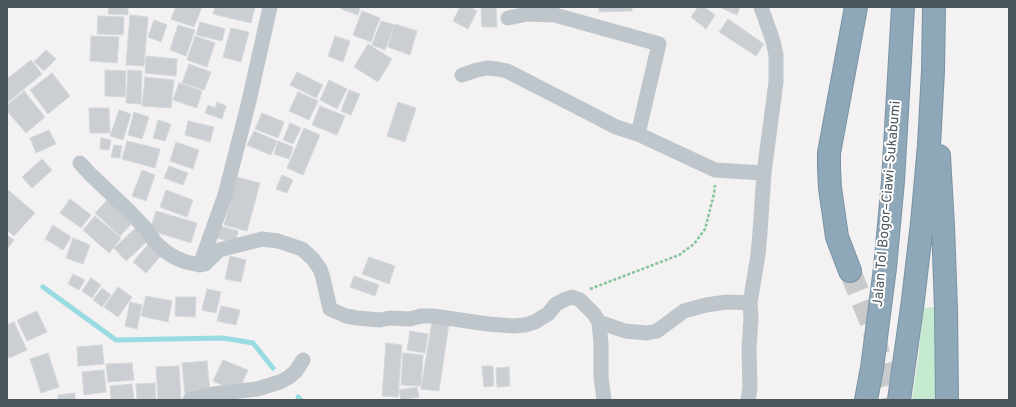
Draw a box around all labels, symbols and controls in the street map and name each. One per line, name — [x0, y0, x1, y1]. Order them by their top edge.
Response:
street label: Jalan Tol Bogor–Ciawi–Sukabumi — [871, 100, 905, 308]

